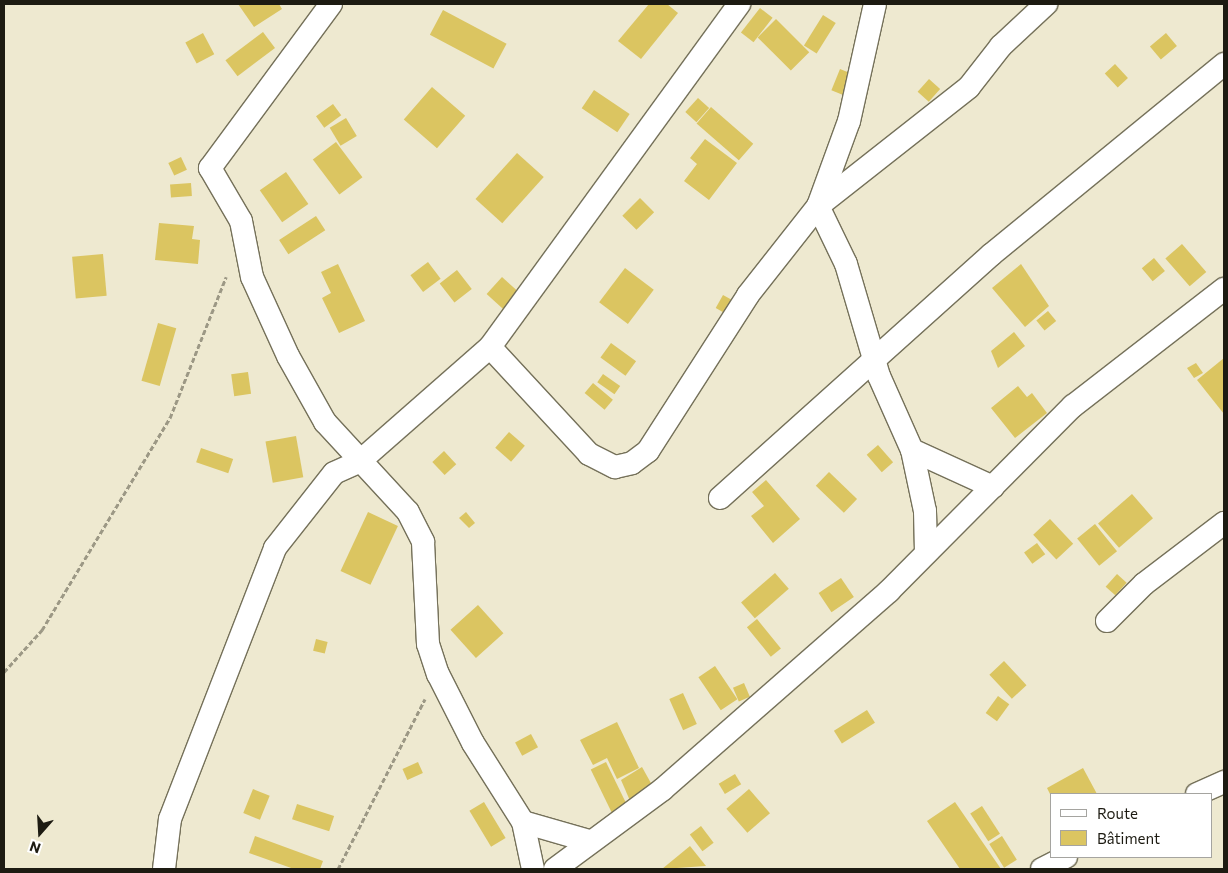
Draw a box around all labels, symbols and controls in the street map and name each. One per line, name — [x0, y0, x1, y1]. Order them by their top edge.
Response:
legend — [1050, 793, 1213, 858]
text: Route — [1097, 804, 1138, 822]
north arrow — [15, 808, 65, 858]
text: Bâtiment — [1097, 829, 1160, 847]
text: N — [27, 838, 43, 857]

